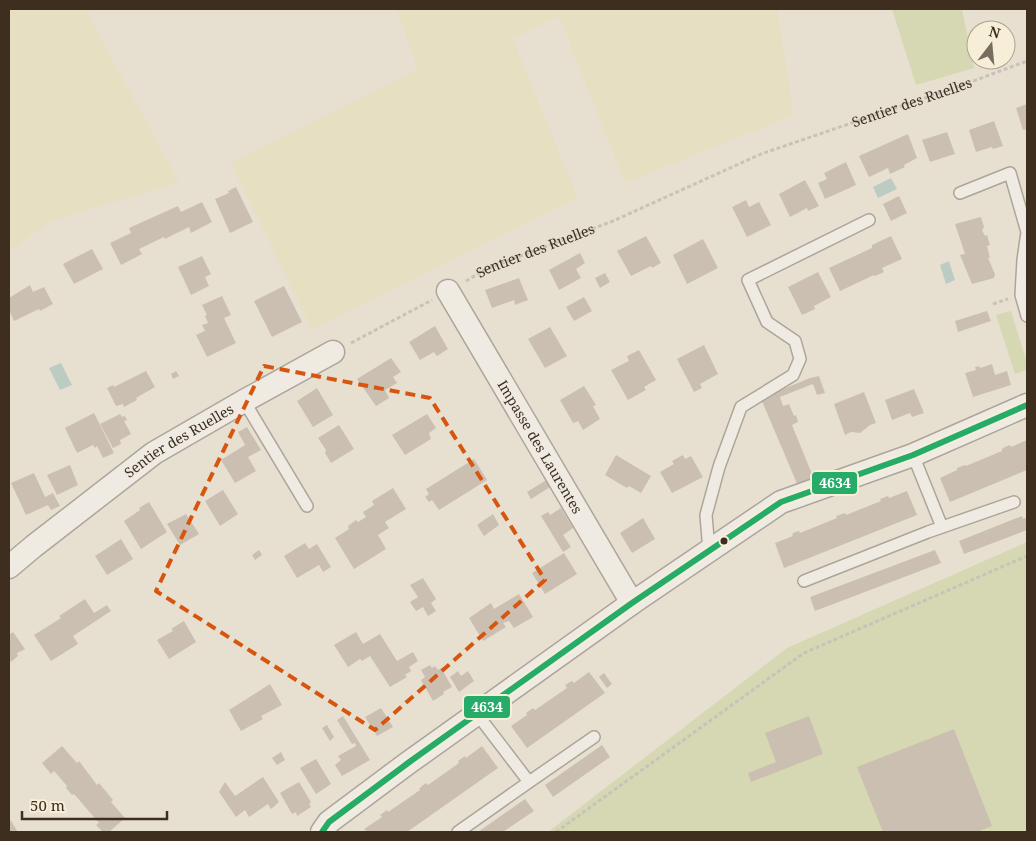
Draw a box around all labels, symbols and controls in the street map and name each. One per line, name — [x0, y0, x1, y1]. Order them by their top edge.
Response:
north arrow — [966, 20, 1016, 70]
text: N — [987, 21, 1003, 43]
street label: Sentier des Ruelles — [849, 72, 974, 131]
street label: Sentier des Ruelles — [472, 219, 597, 282]
street label: Impasse des Laurentes — [494, 376, 587, 517]
street label: Sentier des Ruelles — [120, 399, 237, 482]
line badge: 4634 — [811, 471, 858, 495]
text: 4634 — [819, 473, 851, 492]
unlabelled marker — [719, 536, 729, 546]
line badge: 4634 — [463, 695, 511, 719]
text: 4634 — [471, 697, 503, 716]
scale bar — [22, 788, 168, 820]
text: 50 m — [30, 795, 65, 815]

